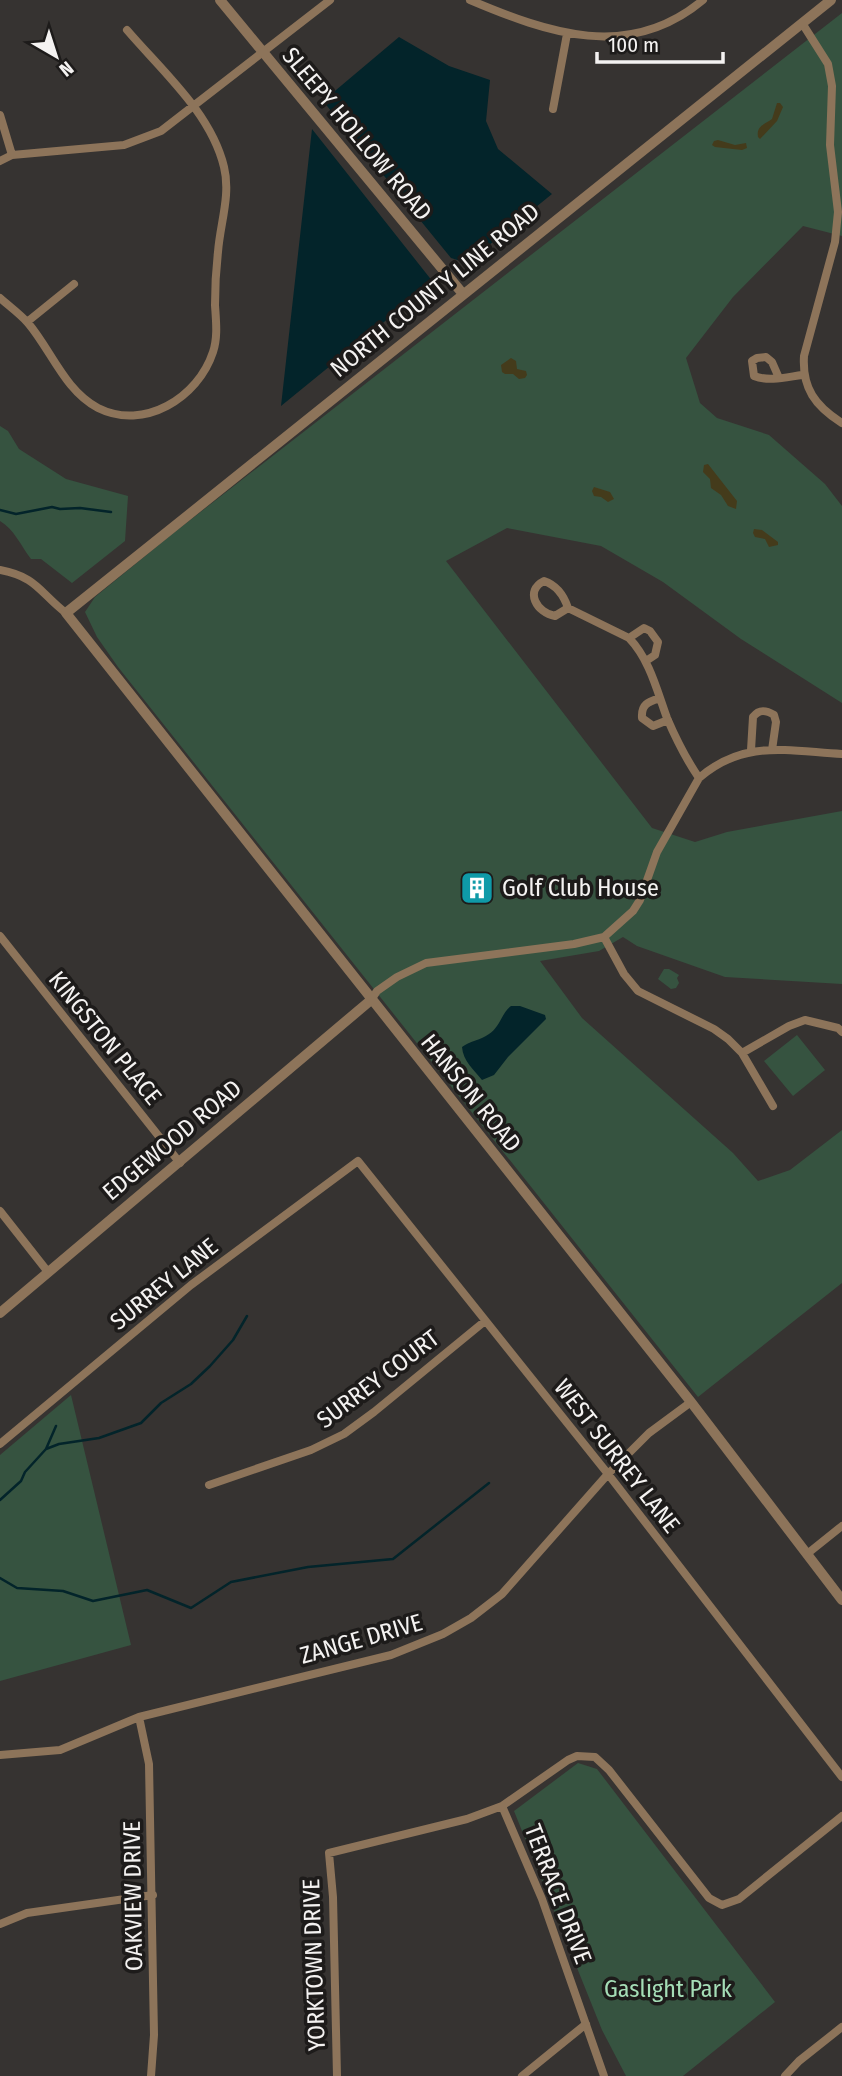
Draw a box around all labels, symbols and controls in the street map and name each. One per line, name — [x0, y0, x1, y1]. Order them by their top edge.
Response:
north arrow — [21, 21, 91, 91]
scale bar — [597, 21, 723, 65]
text: 100 m — [608, 32, 659, 58]
street label: SLEEPY HOLLOW ROAD — [277, 42, 437, 226]
text: N — [55, 56, 78, 81]
street label: NORTH COUNTY LINE ROAD — [325, 197, 545, 383]
building icon: Golf Club House — [458, 869, 496, 907]
place label: Golf Club House — [502, 874, 659, 902]
street label: KINGSTON PLACE — [43, 966, 167, 1110]
street label: HANSON ROAD — [415, 1029, 527, 1157]
street label: EDGEWOOD ROAD — [97, 1074, 247, 1206]
street label: SURREY LANE — [105, 1232, 223, 1336]
street label: SURREY COURT — [311, 1324, 445, 1434]
street label: WEST SURREY LANE — [548, 1374, 686, 1538]
street label: ZANGE DRIVE — [297, 1608, 425, 1670]
street label: TERRACE DRIVE — [519, 1820, 597, 1968]
street label: OAKVIEW DRIVE — [118, 1821, 148, 1971]
street label: YORKTOWN DRIVE — [297, 1878, 331, 2052]
park label: Gaslight Park — [604, 1975, 733, 2003]

